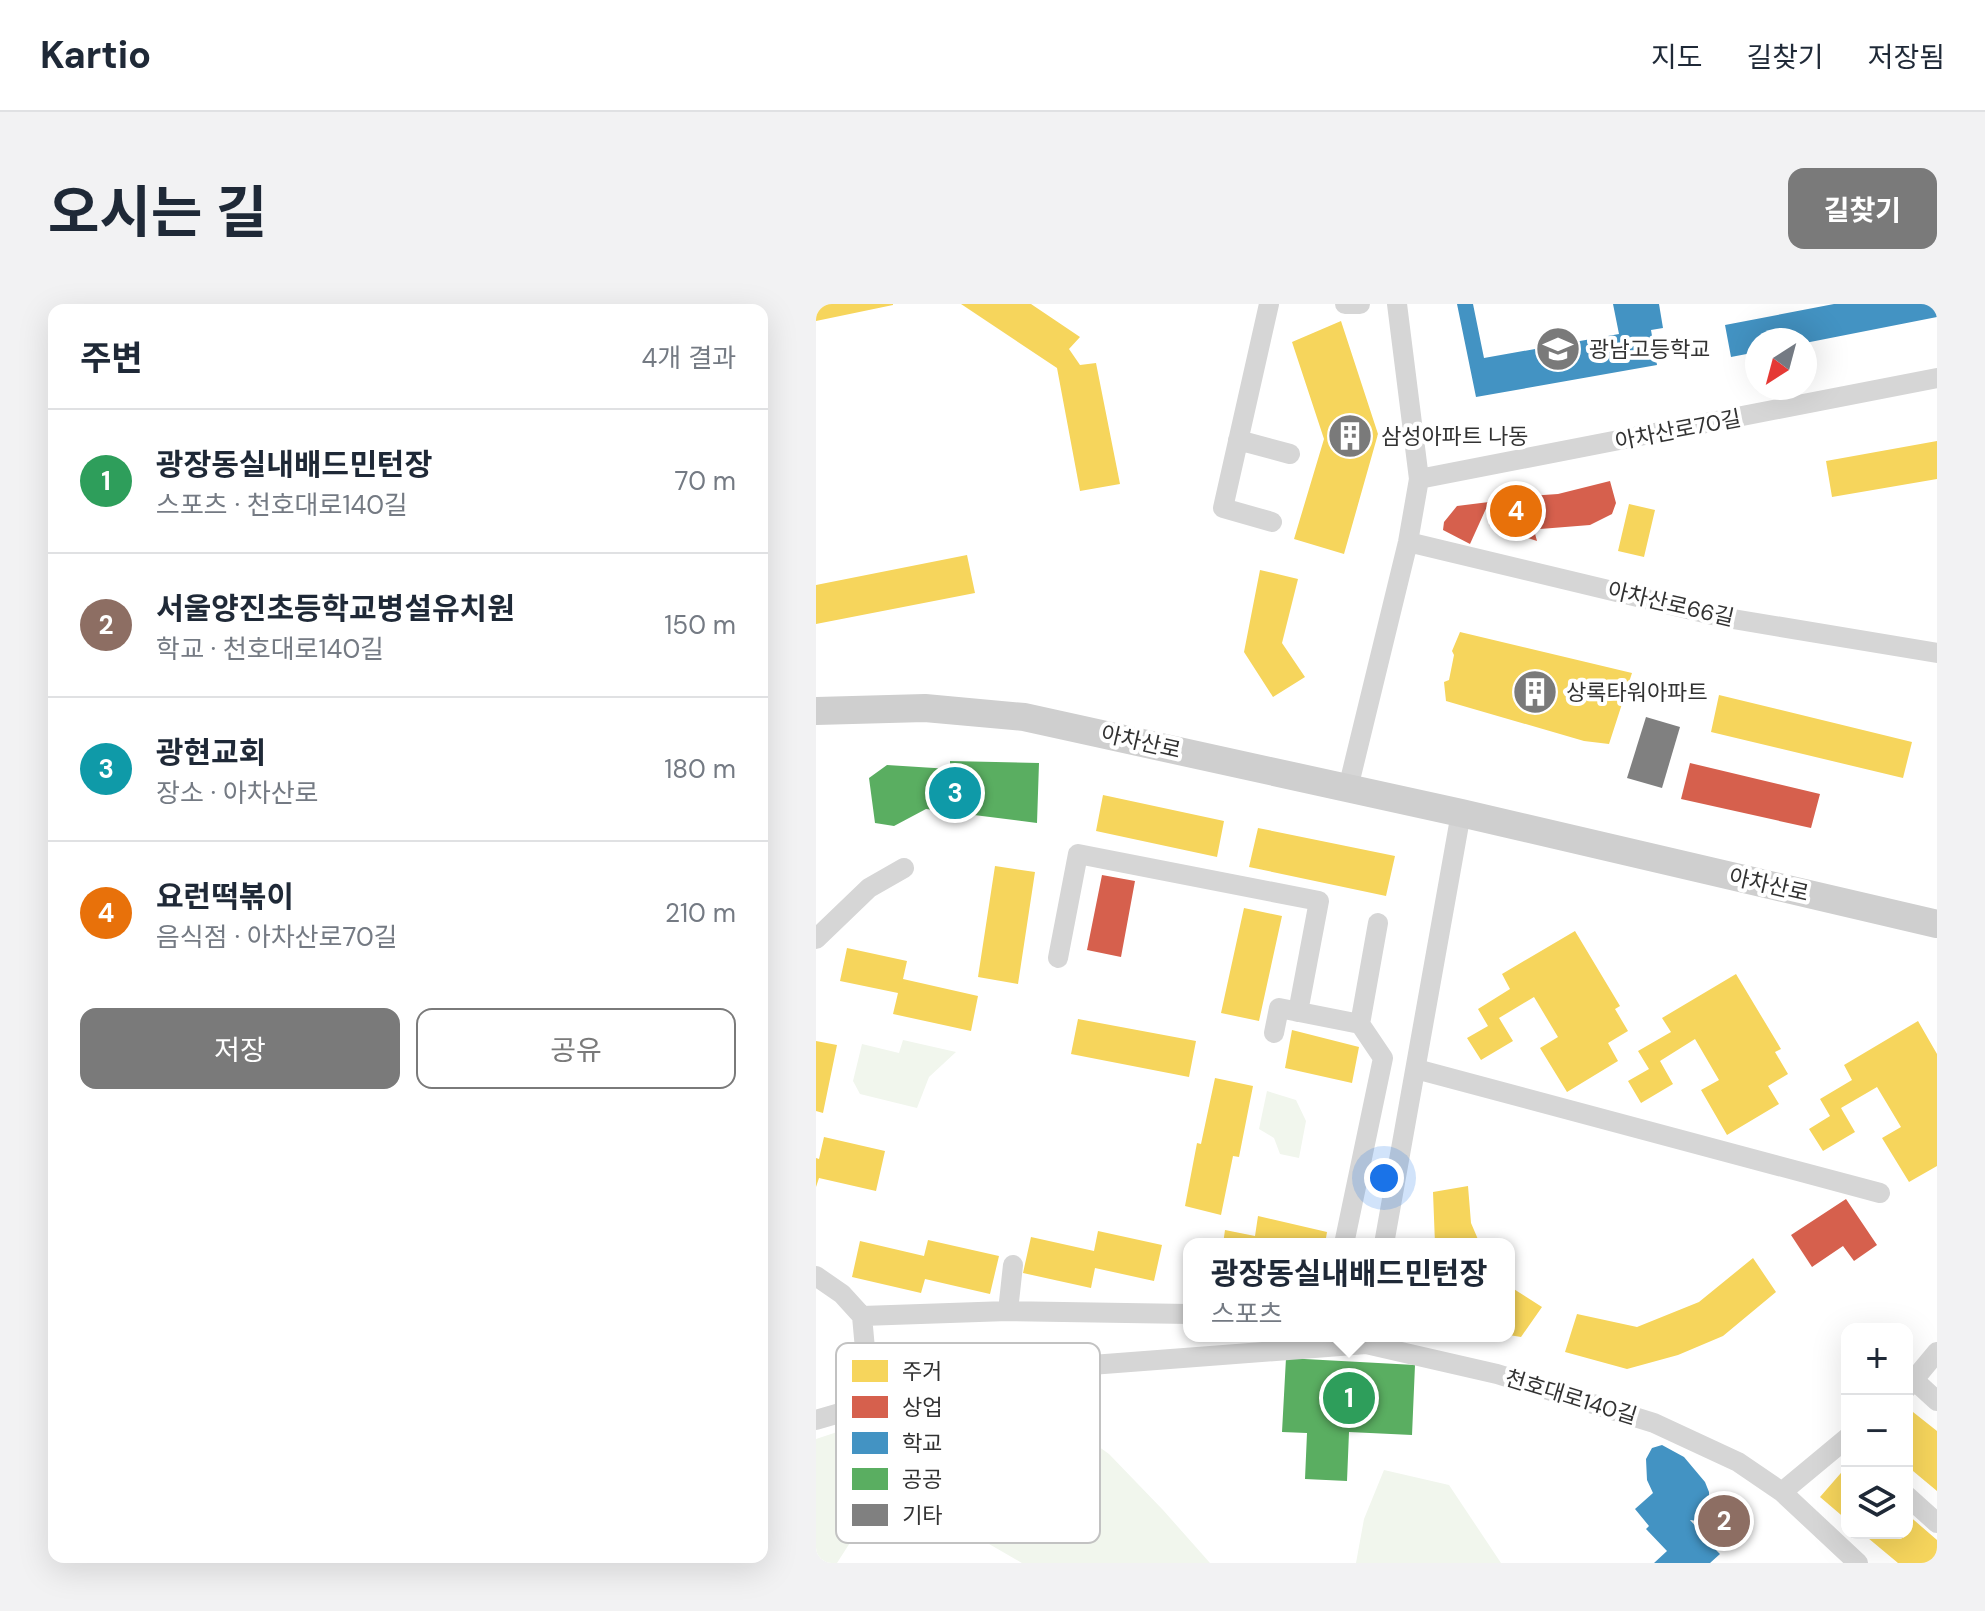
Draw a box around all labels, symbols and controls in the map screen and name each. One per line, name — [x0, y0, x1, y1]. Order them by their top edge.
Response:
text: Kartio — [40, 30, 151, 80]
text: 지도 — [1651, 39, 1702, 76]
text: 길찾기 — [1746, 39, 1824, 76]
text: 저장됨 — [1868, 39, 1945, 76]
button: 길찾기 — [1788, 168, 1937, 249]
text: 오시는 길 — [48, 176, 267, 249]
school or university icon: 광남고등학교 — [1534, 325, 1582, 373]
north arrow — [1745, 328, 1817, 400]
place label: 광남고등학교 — [1589, 335, 1710, 364]
text: 주변 — [80, 336, 143, 381]
text: 4개 결과 — [642, 341, 736, 375]
street label: 아차산로70길 — [1613, 404, 1743, 456]
building icon: 삼성아파트 나동 — [1326, 412, 1374, 460]
place label: 삼성아파트 나동 — [1381, 422, 1529, 451]
text: 광장동실내배드민턴장 — [156, 445, 432, 484]
text: 1 — [101, 464, 111, 498]
text: 70 m — [675, 464, 736, 498]
pin: 4 — [1490, 481, 1542, 541]
text: 스포츠 · 천호대로140길 — [156, 488, 408, 522]
street label: 아차산로66길 — [1605, 575, 1737, 633]
text: 서울양진초등학교병설유치원 — [156, 589, 515, 628]
text: 2 — [98, 608, 114, 642]
text: 150 m — [664, 608, 736, 642]
text: 학교 · 천호대로140길 — [156, 632, 384, 666]
building icon: 상록타워아파트 — [1511, 668, 1559, 716]
place label: 상록타워아파트 — [1566, 678, 1708, 707]
street label: 아차산로 — [1098, 719, 1184, 765]
text: 광현교회 — [156, 733, 266, 772]
text: 3 — [98, 752, 114, 786]
text: 180 m — [664, 752, 736, 786]
pin: 3 — [929, 763, 981, 823]
text: 장소 · 아차산로 — [156, 776, 319, 810]
street label: 아차산로 — [1726, 862, 1812, 908]
text: 요런떡볶이 — [156, 877, 294, 916]
text: 4 — [98, 896, 114, 930]
text: 210 m — [665, 896, 736, 930]
text: 음식점 · 아차산로70길 — [156, 920, 398, 954]
button: 저장 — [80, 1008, 400, 1089]
button: 공유 — [416, 1008, 736, 1089]
your location — [1364, 1158, 1404, 1198]
popup — [1183, 1238, 1515, 1342]
text: 광장동실내배드민턴장 — [1211, 1254, 1487, 1293]
text: 스포츠 — [1211, 1297, 1283, 1331]
map controls — [1841, 1323, 1913, 1539]
button: + — [1841, 1323, 1913, 1395]
legend — [836, 1343, 1100, 1543]
text: 주거 — [902, 1357, 942, 1386]
street label: 천호대로140길 — [1502, 1363, 1640, 1431]
pin: 1 — [1323, 1368, 1375, 1428]
text: 상업 — [902, 1393, 942, 1422]
button: − — [1841, 1395, 1913, 1467]
text: 학교 — [902, 1429, 942, 1458]
text: 공공 — [902, 1465, 942, 1494]
button: layers — [1841, 1467, 1913, 1539]
pin: 2 — [1698, 1491, 1750, 1551]
text: 기타 — [902, 1501, 942, 1530]

